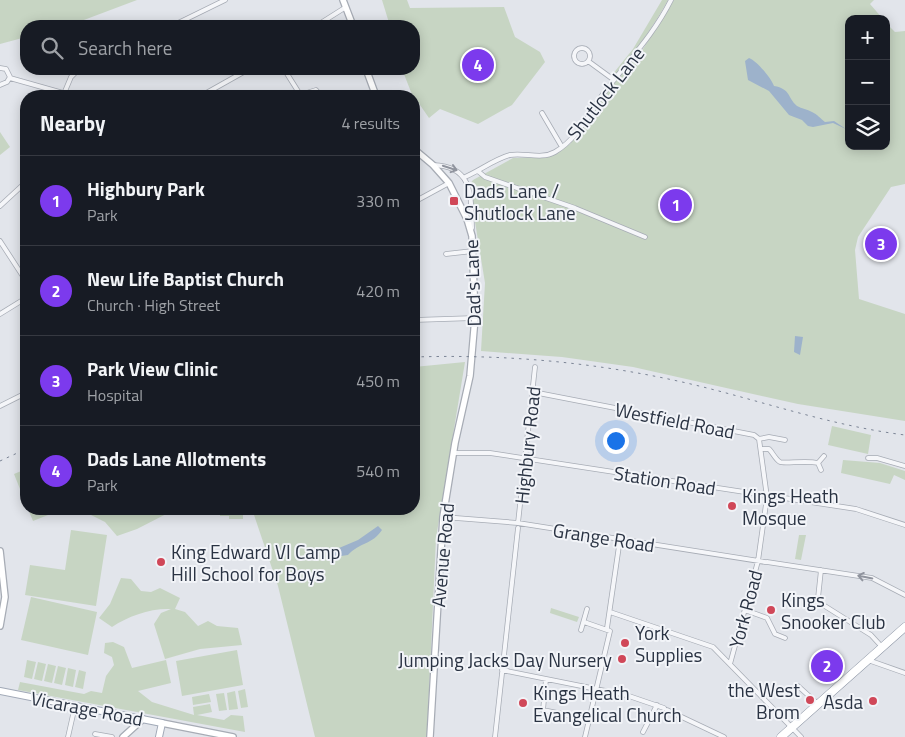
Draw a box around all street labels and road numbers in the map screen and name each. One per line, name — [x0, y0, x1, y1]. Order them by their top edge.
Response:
street label: Shutlock Lane — [559, 40, 651, 146]
street label: Dad's Lane — [456, 239, 488, 327]
street label: Highbury Road — [506, 385, 548, 505]
street label: Westfield Road — [613, 394, 737, 446]
street label: Station Road — [612, 458, 718, 502]
street label: Avenue Road — [423, 502, 461, 608]
street label: Grange Road — [551, 515, 657, 559]
street label: York Road — [721, 567, 769, 651]
street label: Vicarage Road — [28, 683, 146, 733]

